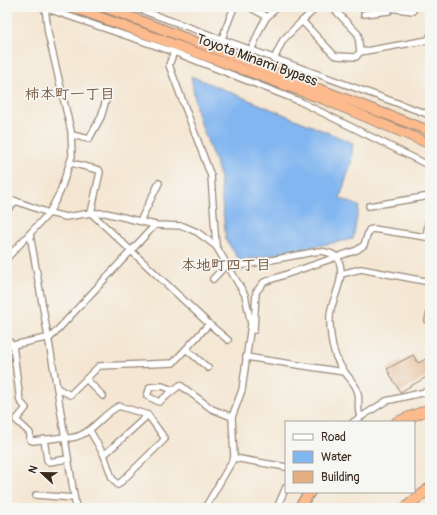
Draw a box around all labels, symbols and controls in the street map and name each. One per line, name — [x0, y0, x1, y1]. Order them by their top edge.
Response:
street label: Toyota Minami Bypass — [194, 30, 321, 90]
district label: 柿本町一丁目 — [25, 85, 115, 104]
district label: 本地町四丁目 — [181, 256, 271, 275]
legend — [285, 421, 415, 493]
text: Road — [321, 430, 346, 445]
text: Water — [321, 450, 352, 465]
north arrow — [22, 453, 62, 493]
text: N — [26, 463, 41, 475]
text: Building — [321, 470, 360, 485]

